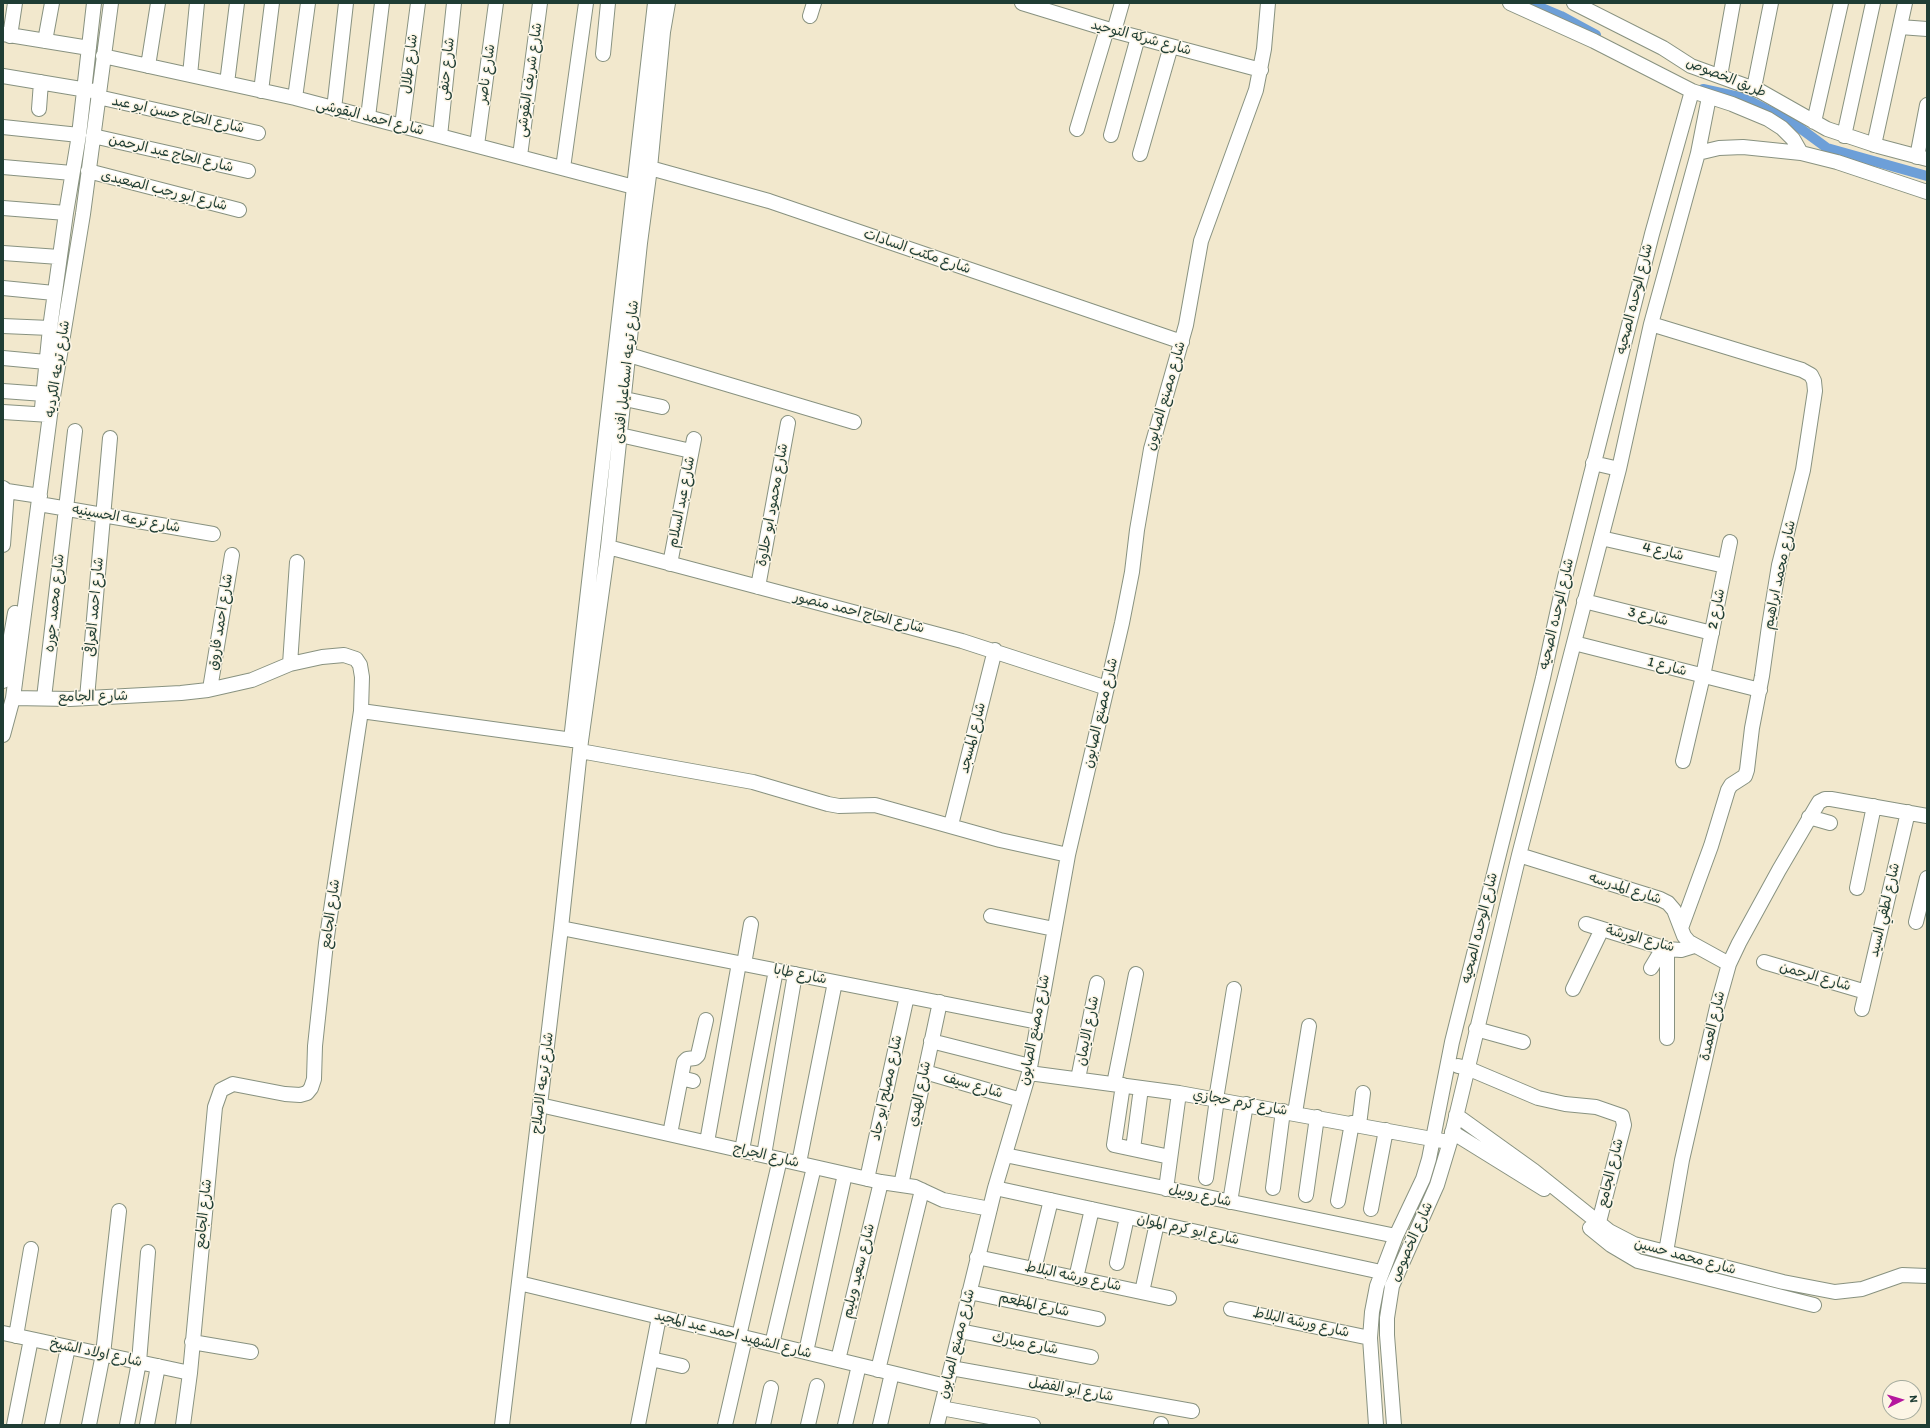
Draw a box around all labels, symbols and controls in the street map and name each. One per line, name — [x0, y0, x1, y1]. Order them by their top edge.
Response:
street label: شارع شركه التوحيد — [1089, 17, 1193, 59]
street label: شارع شريف البقوشى — [514, 22, 546, 138]
street label: شارع طلال — [398, 33, 422, 95]
street label: شارع حنفى — [435, 37, 459, 101]
street label: شارع ناصر — [475, 43, 499, 105]
street label: طريق الخصوص — [1684, 54, 1768, 102]
street label: شارع الحاج حسن ابو عبد — [110, 93, 246, 137]
street label: شارع احمد البقوشى — [314, 96, 426, 140]
street label: شارع الحاج عبد الرحمن — [107, 131, 235, 177]
street label: شارع ابو رجب الصعيدى — [99, 167, 229, 215]
street label: شارع مكتب السادات — [861, 226, 973, 278]
street label: شارع الوحده الصحيه — [1613, 242, 1657, 356]
street label: شارع ترعه اسماعيل افندى — [611, 299, 643, 445]
street label: شارع ترعه الكرديه — [42, 319, 74, 419]
street label: شارع مصنع الصابون — [1142, 340, 1190, 452]
street label: شارع محمود ابو حلاوة — [754, 442, 792, 568]
street label: شارع عبد السلام — [665, 455, 699, 549]
street label: شارع ترعه الحسينيه — [71, 501, 181, 537]
street label: شارع محمد ابراهيم — [1760, 519, 1800, 631]
street label: شارع 4 — [1641, 539, 1685, 565]
street label: شارع محمد جوره — [41, 553, 69, 653]
street label: شارع احمد العراقى — [82, 556, 108, 658]
street label: شارع الوحده الصحيه — [1536, 557, 1578, 671]
street label: شارع احمد فاروق — [205, 573, 237, 671]
street label: شارع 2 — [1705, 587, 1729, 631]
street label: شارع الحاج احمد منصور — [792, 589, 926, 637]
street label: شارع 3 — [1626, 604, 1670, 630]
street label: شارع 1 — [1646, 654, 1688, 680]
street label: شارع مصنع الصابون — [1080, 656, 1122, 770]
street label: شارع الجامع — [58, 688, 128, 706]
street label: شارع المسجد — [956, 701, 990, 775]
street label: شارع لطفي السيد — [1866, 861, 1904, 959]
street label: شارع المدرسه — [1587, 869, 1663, 909]
street label: شارع الوحده الصحيه — [1458, 871, 1502, 985]
street label: شارع الجامع — [318, 878, 344, 950]
street label: شارع الورشة — [1604, 922, 1676, 956]
street label: شارع الرحمن — [1777, 959, 1853, 995]
street label: شارع طابا — [772, 962, 828, 988]
street label: شارع مصنع الصابون — [1016, 973, 1054, 1087]
street label: شارع العمدة — [1697, 989, 1729, 1063]
street label: شارع الايمان — [1073, 995, 1103, 1067]
street label: شارع ترعه الاصلاح — [528, 1031, 558, 1135]
street label: شارع مصلح ابو جاد — [868, 1034, 906, 1142]
street label: شارع الهدي — [905, 1060, 935, 1128]
street label: شارع سيف — [941, 1069, 1005, 1103]
street label: شارع كرم حجازي — [1191, 1086, 1289, 1120]
street label: شارع الجامع — [1594, 1137, 1628, 1209]
street label: شارع الجراج — [731, 1140, 801, 1172]
street label: شارع الجامع — [192, 1178, 216, 1250]
street label: شارع روبيل — [1167, 1181, 1233, 1211]
street label: شارع الخصوص — [1387, 1199, 1437, 1285]
street label: شارع ابو كرم الموان — [1135, 1211, 1241, 1249]
street label: شارع سعيد ويليم — [839, 1222, 879, 1320]
street label: شارع محمد حسين — [1632, 1235, 1738, 1279]
street label: شارع ورشه البلاط — [1023, 1259, 1123, 1295]
street label: شارع مصنع الصابون — [935, 1287, 979, 1401]
street label: شارع المطعم — [997, 1289, 1071, 1321]
street label: شارع ورشة البلاط — [1251, 1305, 1351, 1341]
street label: شارع الشهيد احمد عبد المجيد — [653, 1307, 813, 1363]
street label: شارع مبارك — [991, 1329, 1059, 1359]
street label: شارع اولاد الشيخ — [49, 1335, 143, 1371]
street label: شارع ابو الفضل — [1027, 1374, 1115, 1406]
north arrow — [1882, 1380, 1922, 1420]
text: N — [1907, 1395, 1920, 1403]

